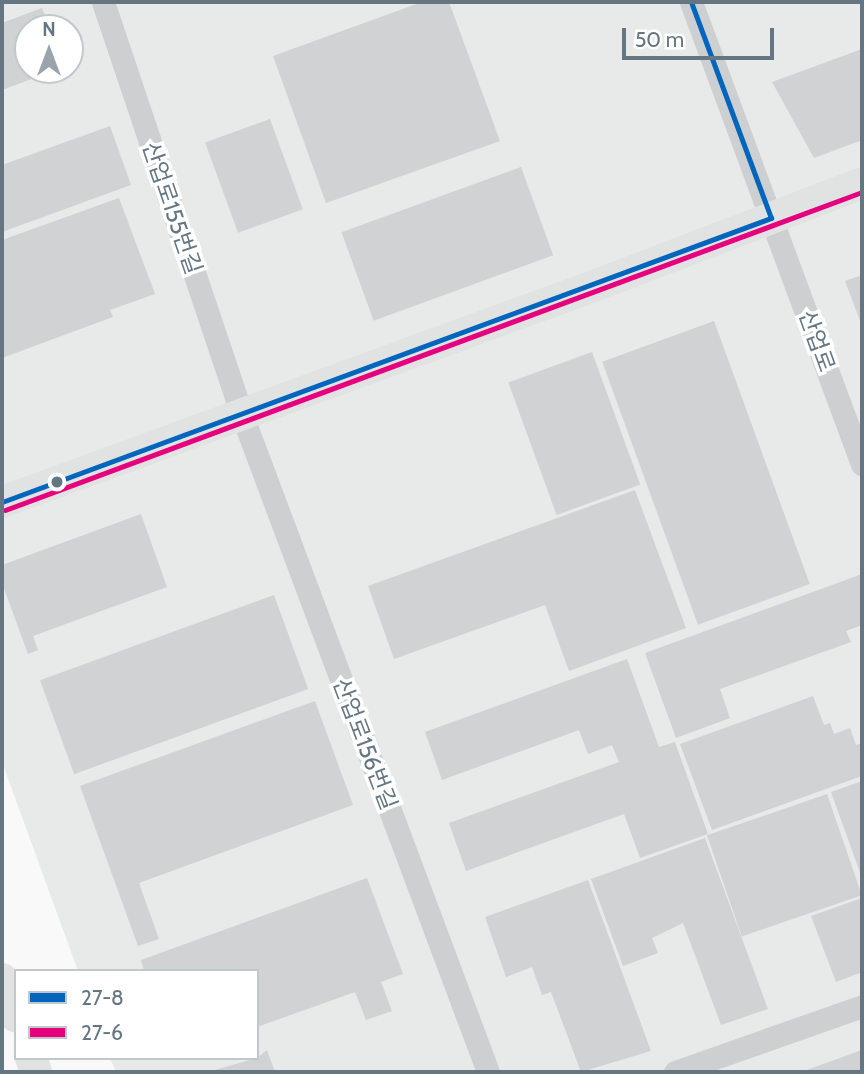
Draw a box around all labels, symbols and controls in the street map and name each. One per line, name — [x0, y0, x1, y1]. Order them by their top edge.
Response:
north arrow — [14, 14, 84, 84]
scale bar — [626, 14, 778, 58]
text: N — [42, 18, 56, 41]
text: 50 m — [635, 27, 684, 52]
street label: 산업로155번길 — [136, 138, 208, 278]
street label: 산업로 — [793, 306, 841, 376]
unlabelled marker — [50, 475, 64, 489]
street label: 산업로156번길 — [327, 674, 403, 814]
legend — [14, 969, 259, 1060]
text: 27-8 — [81, 985, 124, 1010]
text: 27-6 — [81, 1020, 123, 1045]

